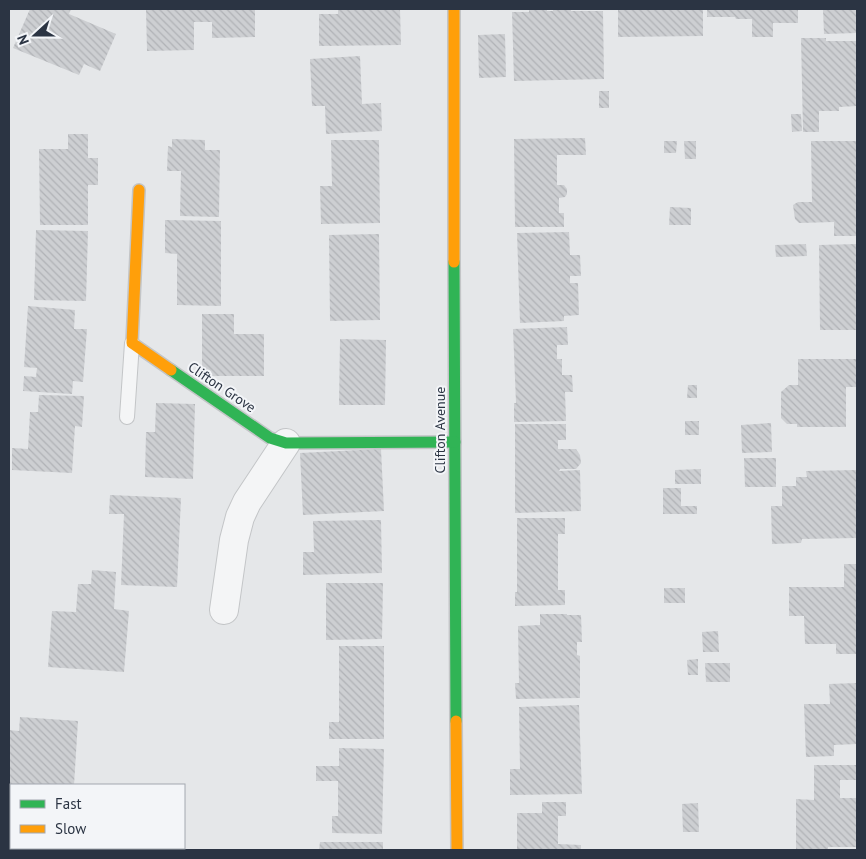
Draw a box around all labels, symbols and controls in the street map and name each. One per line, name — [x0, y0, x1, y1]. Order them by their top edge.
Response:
north arrow — [10, 10, 60, 60]
text: N — [13, 32, 33, 47]
street label: Clifton Grove — [185, 358, 259, 416]
street label: Clifton Avenue — [431, 387, 449, 473]
legend — [10, 784, 185, 849]
text: Fast — [55, 794, 82, 813]
text: Slow — [55, 819, 86, 838]

